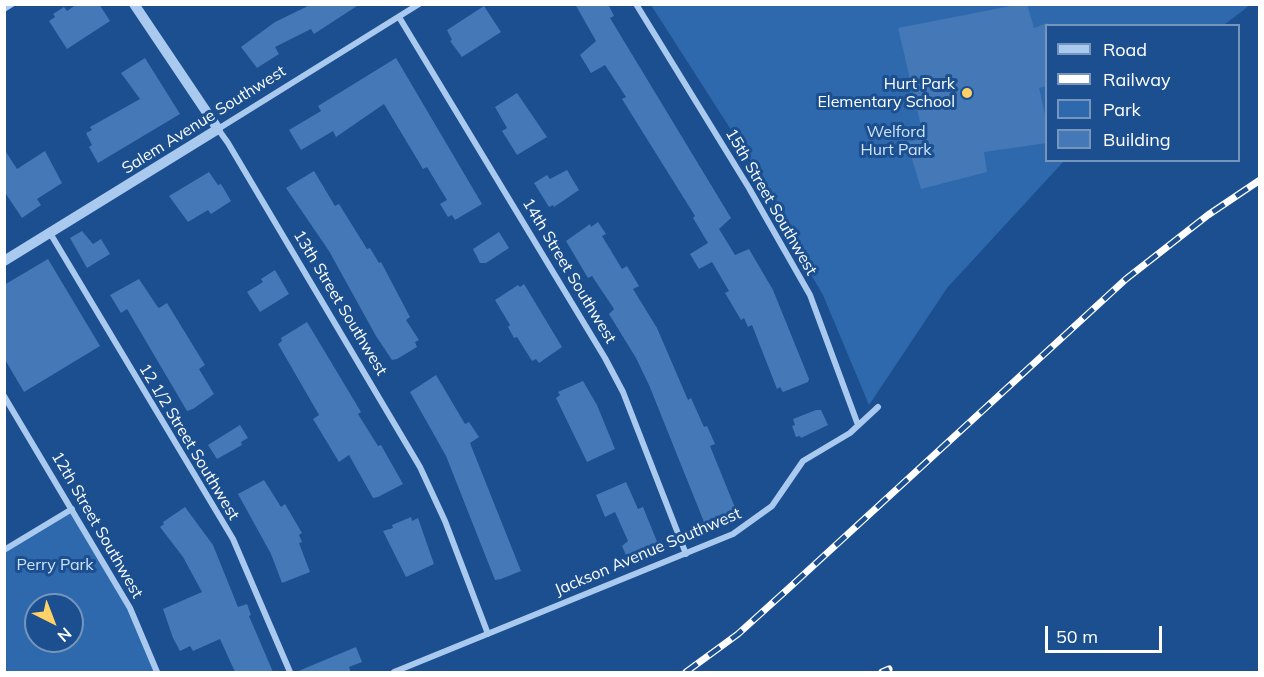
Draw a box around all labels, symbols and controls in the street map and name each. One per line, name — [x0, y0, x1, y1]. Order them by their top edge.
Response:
legend — [1045, 24, 1240, 162]
text: Road — [1103, 38, 1147, 61]
street label: Salem Avenue Southwest — [119, 62, 289, 178]
text: Railway — [1103, 68, 1171, 91]
place label: Hurt Park Elementary School — [817, 74, 955, 112]
marker: Hurt Park Elementary School — [960, 86, 974, 100]
text: Park — [1103, 98, 1141, 121]
park label: Welford Hurt Park — [860, 122, 932, 160]
street label: 15th Street Southwest — [721, 125, 821, 279]
text: Building — [1103, 128, 1171, 151]
street label: 14th Street Southwest — [518, 195, 620, 347]
street label: 13th Street Southwest — [289, 227, 391, 379]
street label: 12 1/2 Street Southwest — [135, 360, 243, 524]
street label: 12th Street Southwest — [47, 448, 147, 602]
street label: Jackson Avenue Southwest — [552, 504, 744, 600]
park label: Perry Park — [16, 555, 94, 575]
north arrow — [24, 593, 84, 653]
scale bar — [1048, 614, 1165, 652]
text: N — [54, 623, 76, 646]
text: 50 m — [1056, 625, 1098, 648]

